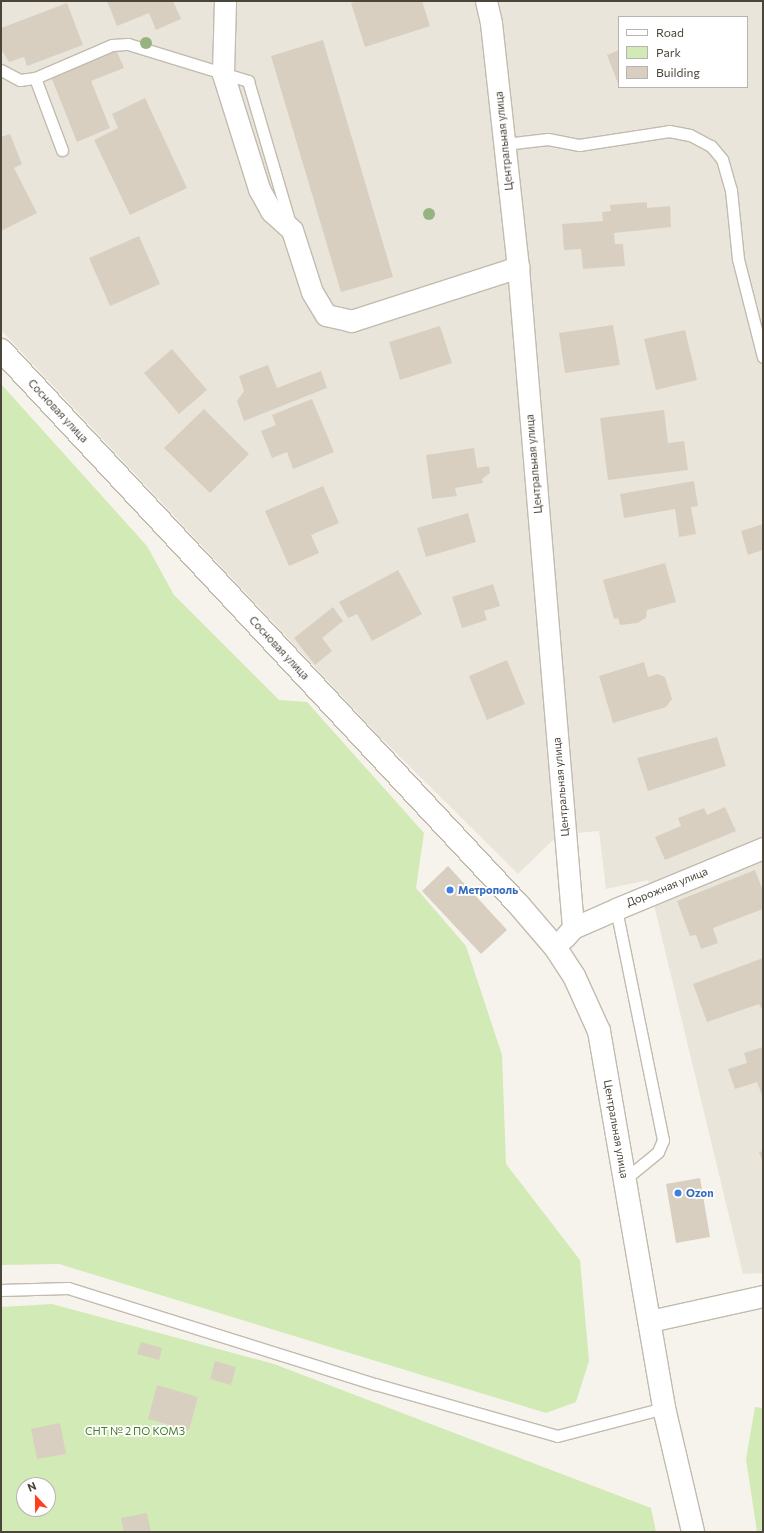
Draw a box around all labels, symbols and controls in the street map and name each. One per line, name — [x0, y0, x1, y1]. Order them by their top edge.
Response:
legend — [618, 16, 748, 88]
text: Road — [656, 25, 684, 39]
text: Park — [656, 45, 681, 59]
text: Building — [656, 65, 700, 79]
street label: Центральная улица — [492, 91, 516, 191]
street label: Сосновая улица — [25, 377, 91, 445]
street label: Центральная улица — [523, 414, 545, 514]
street label: Сосновая улица — [246, 614, 312, 682]
street label: Центральная улица — [550, 737, 572, 837]
street label: Дорожная улица — [624, 865, 710, 909]
place label: Метрополь — [458, 883, 518, 897]
marker: Метрополь — [445, 885, 455, 895]
street label: Центральная улица — [601, 1079, 631, 1179]
place label: Ozon — [686, 1186, 714, 1200]
marker: Ozon — [673, 1188, 683, 1198]
park label: СНТ № 2 ПО КОМЗ — [85, 1424, 185, 1438]
north arrow — [16, 1477, 56, 1517]
text: N — [25, 1479, 38, 1494]

